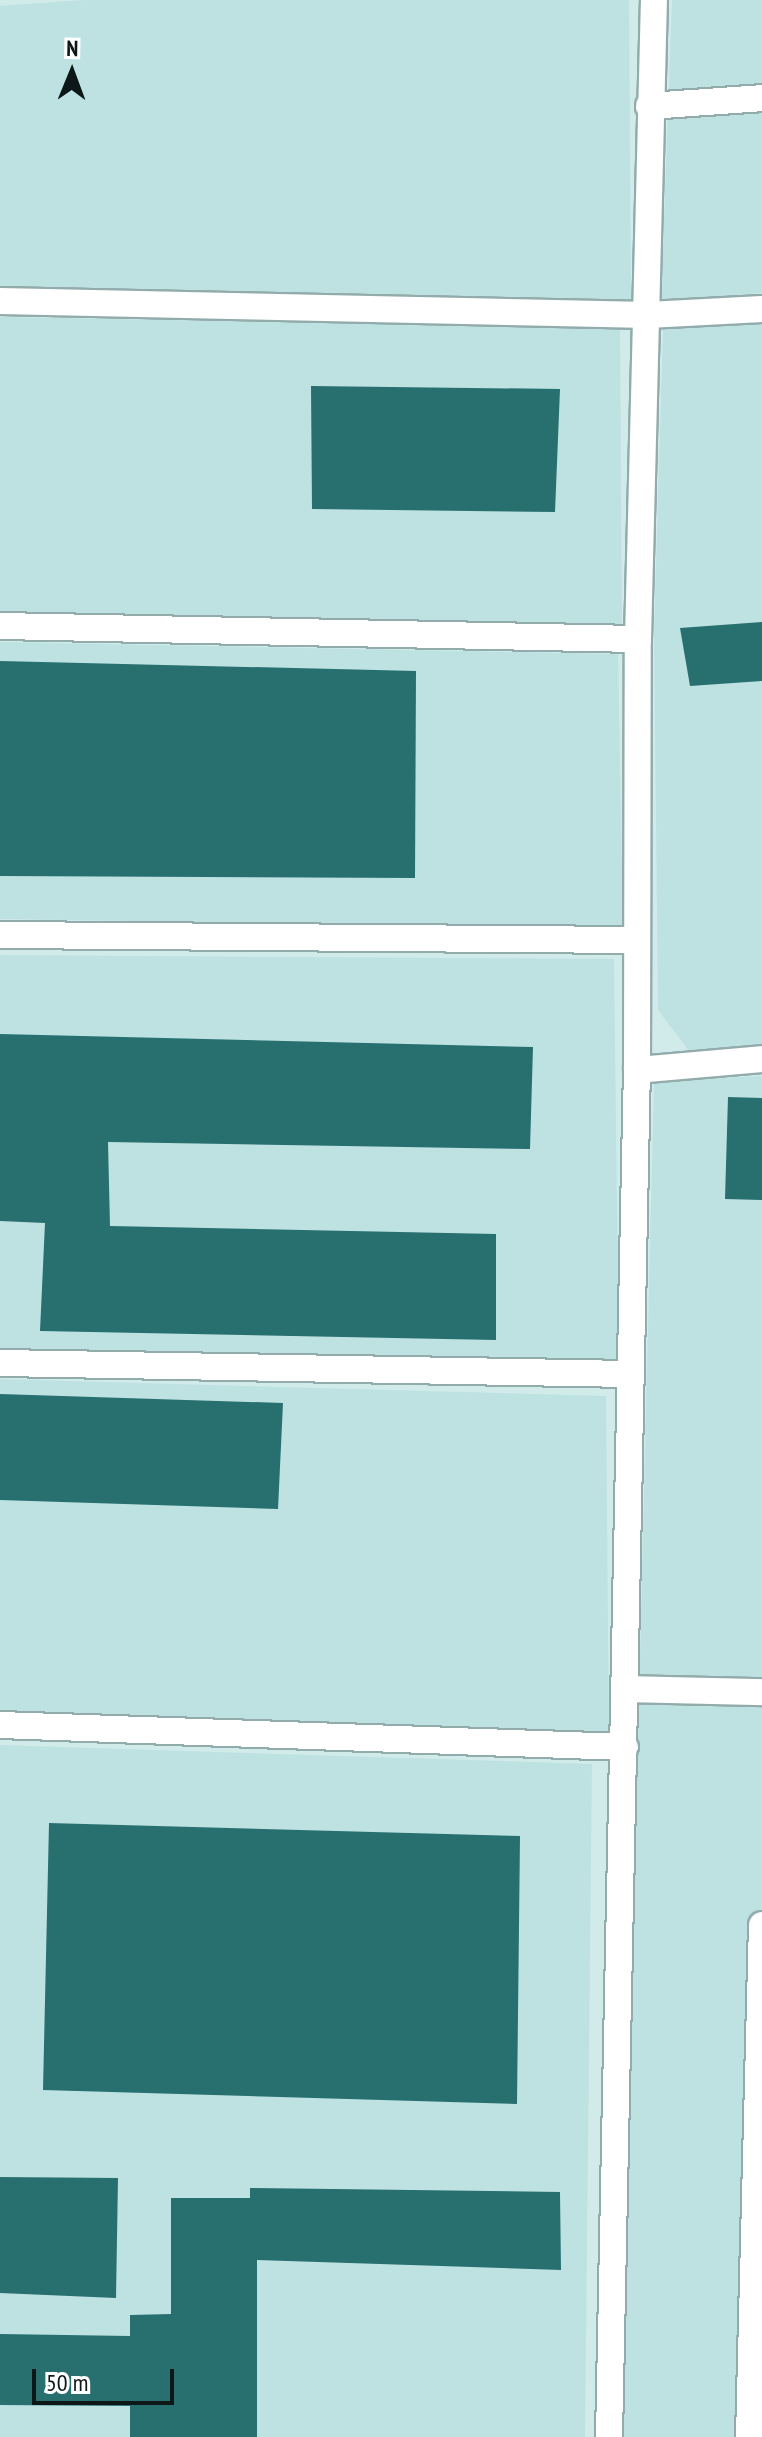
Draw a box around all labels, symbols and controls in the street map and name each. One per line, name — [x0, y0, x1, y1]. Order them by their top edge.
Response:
north arrow — [32, 32, 112, 112]
text: N — [66, 34, 79, 62]
scale bar — [36, 2353, 178, 2403]
text: 50 m — [46, 2367, 88, 2398]

